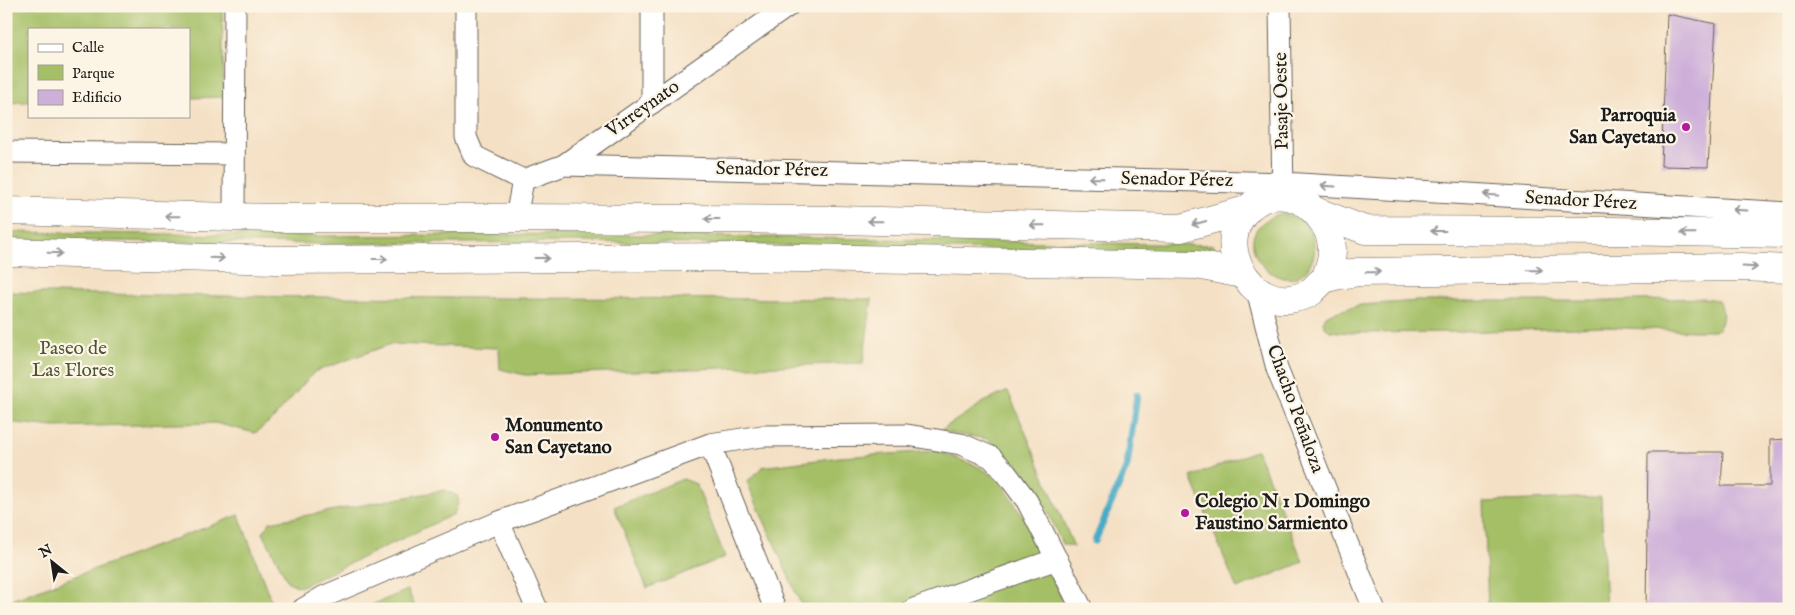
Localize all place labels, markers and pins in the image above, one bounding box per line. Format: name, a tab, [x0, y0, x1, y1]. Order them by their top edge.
place label: Parroquia San Cayetano	[1569, 104, 1677, 150]
marker: Parroquia San Cayetano	[1680, 121, 1692, 133]
place label: Monumento San Cayetano	[505, 414, 612, 460]
marker: Monumento San Cayetano	[489, 431, 501, 443]
place label: Colegio N 1 Domingo Faustino Sarmiento	[1195, 490, 1370, 536]
marker: Colegio N 1 Domingo Faustino Sarmiento	[1179, 507, 1191, 519]

